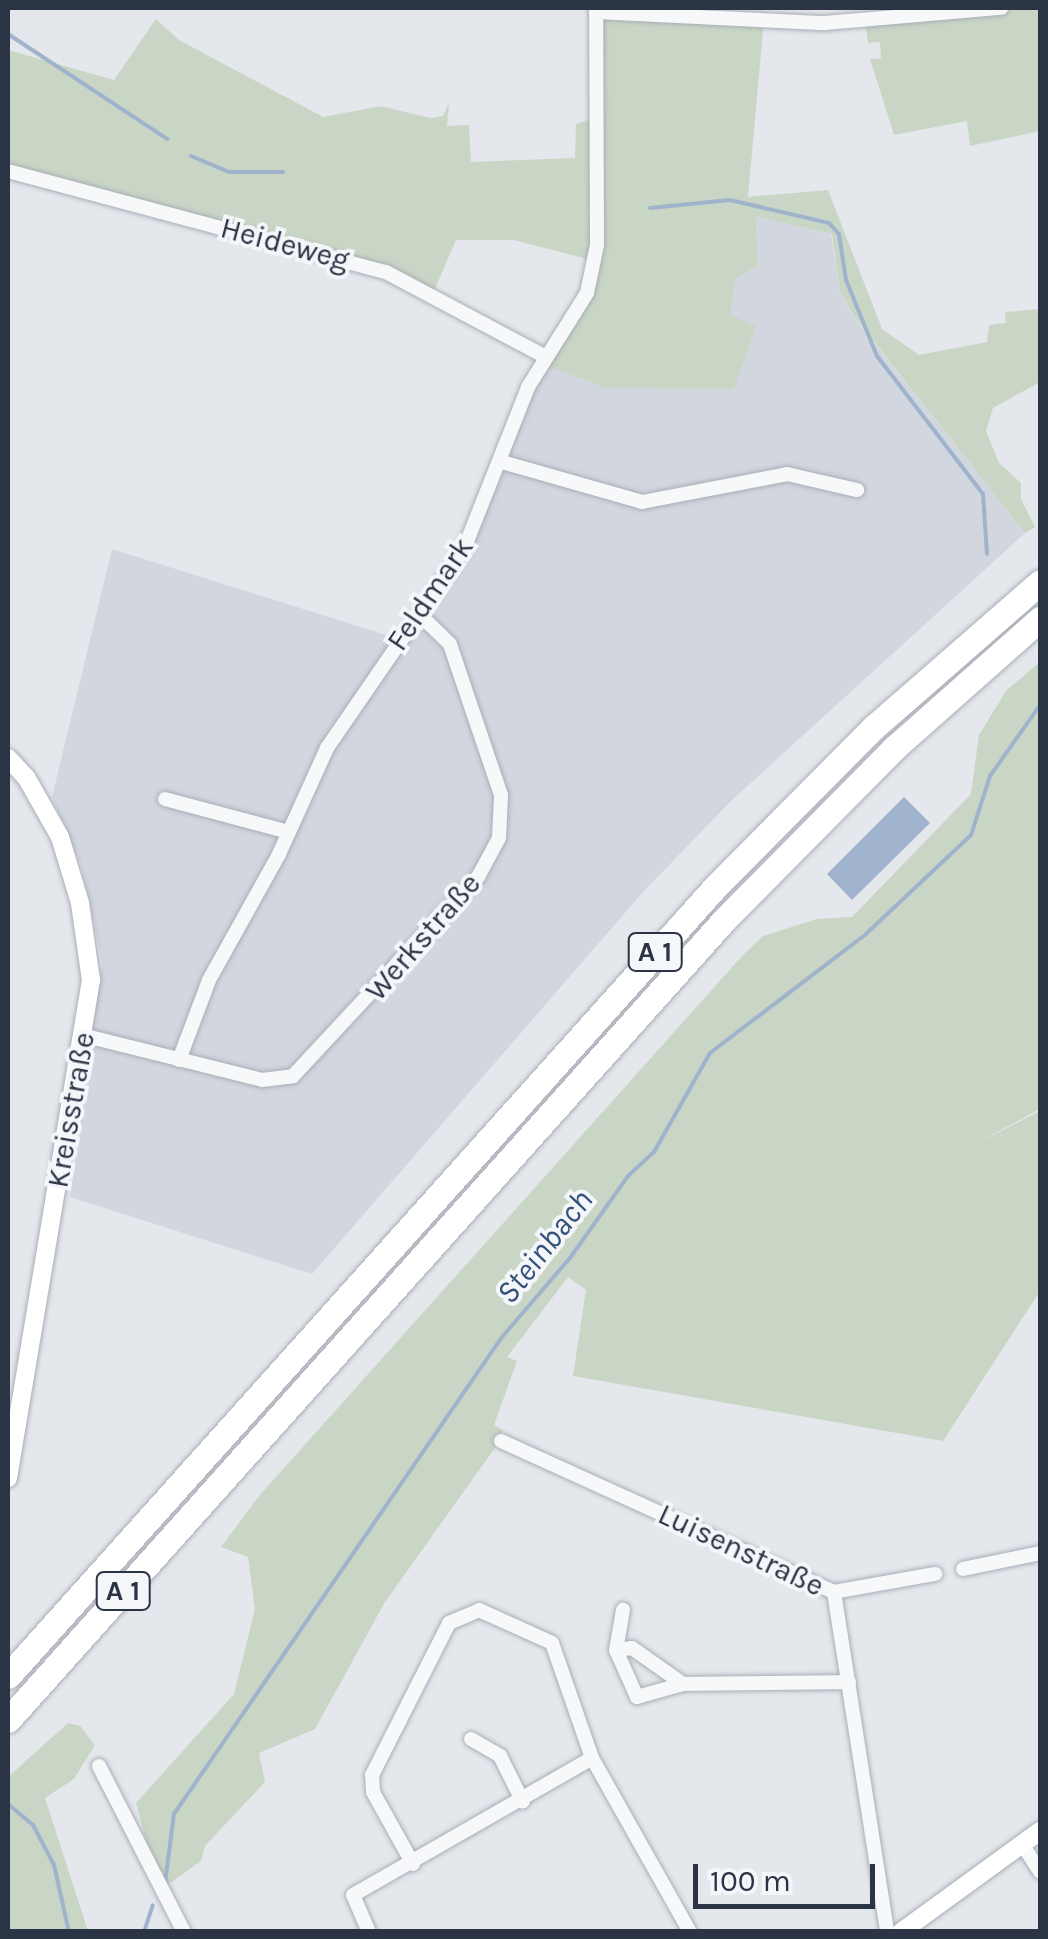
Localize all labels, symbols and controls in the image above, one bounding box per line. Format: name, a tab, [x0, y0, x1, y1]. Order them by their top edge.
street label: Heideweg	[217, 210, 353, 278]
street label: Feldmark	[379, 531, 481, 657]
street label: Werkstraße	[358, 866, 488, 1008]
road number: A 1	[628, 929, 682, 975]
street label: Kreisstraße	[40, 1029, 102, 1191]
water label: Steinbach	[489, 1182, 601, 1312]
street label: Luisenstraße	[652, 1496, 830, 1604]
road number: A 1	[96, 1568, 150, 1614]
scale bar	[698, 1844, 880, 1906]
text: 100 m	[710, 1863, 791, 1899]

